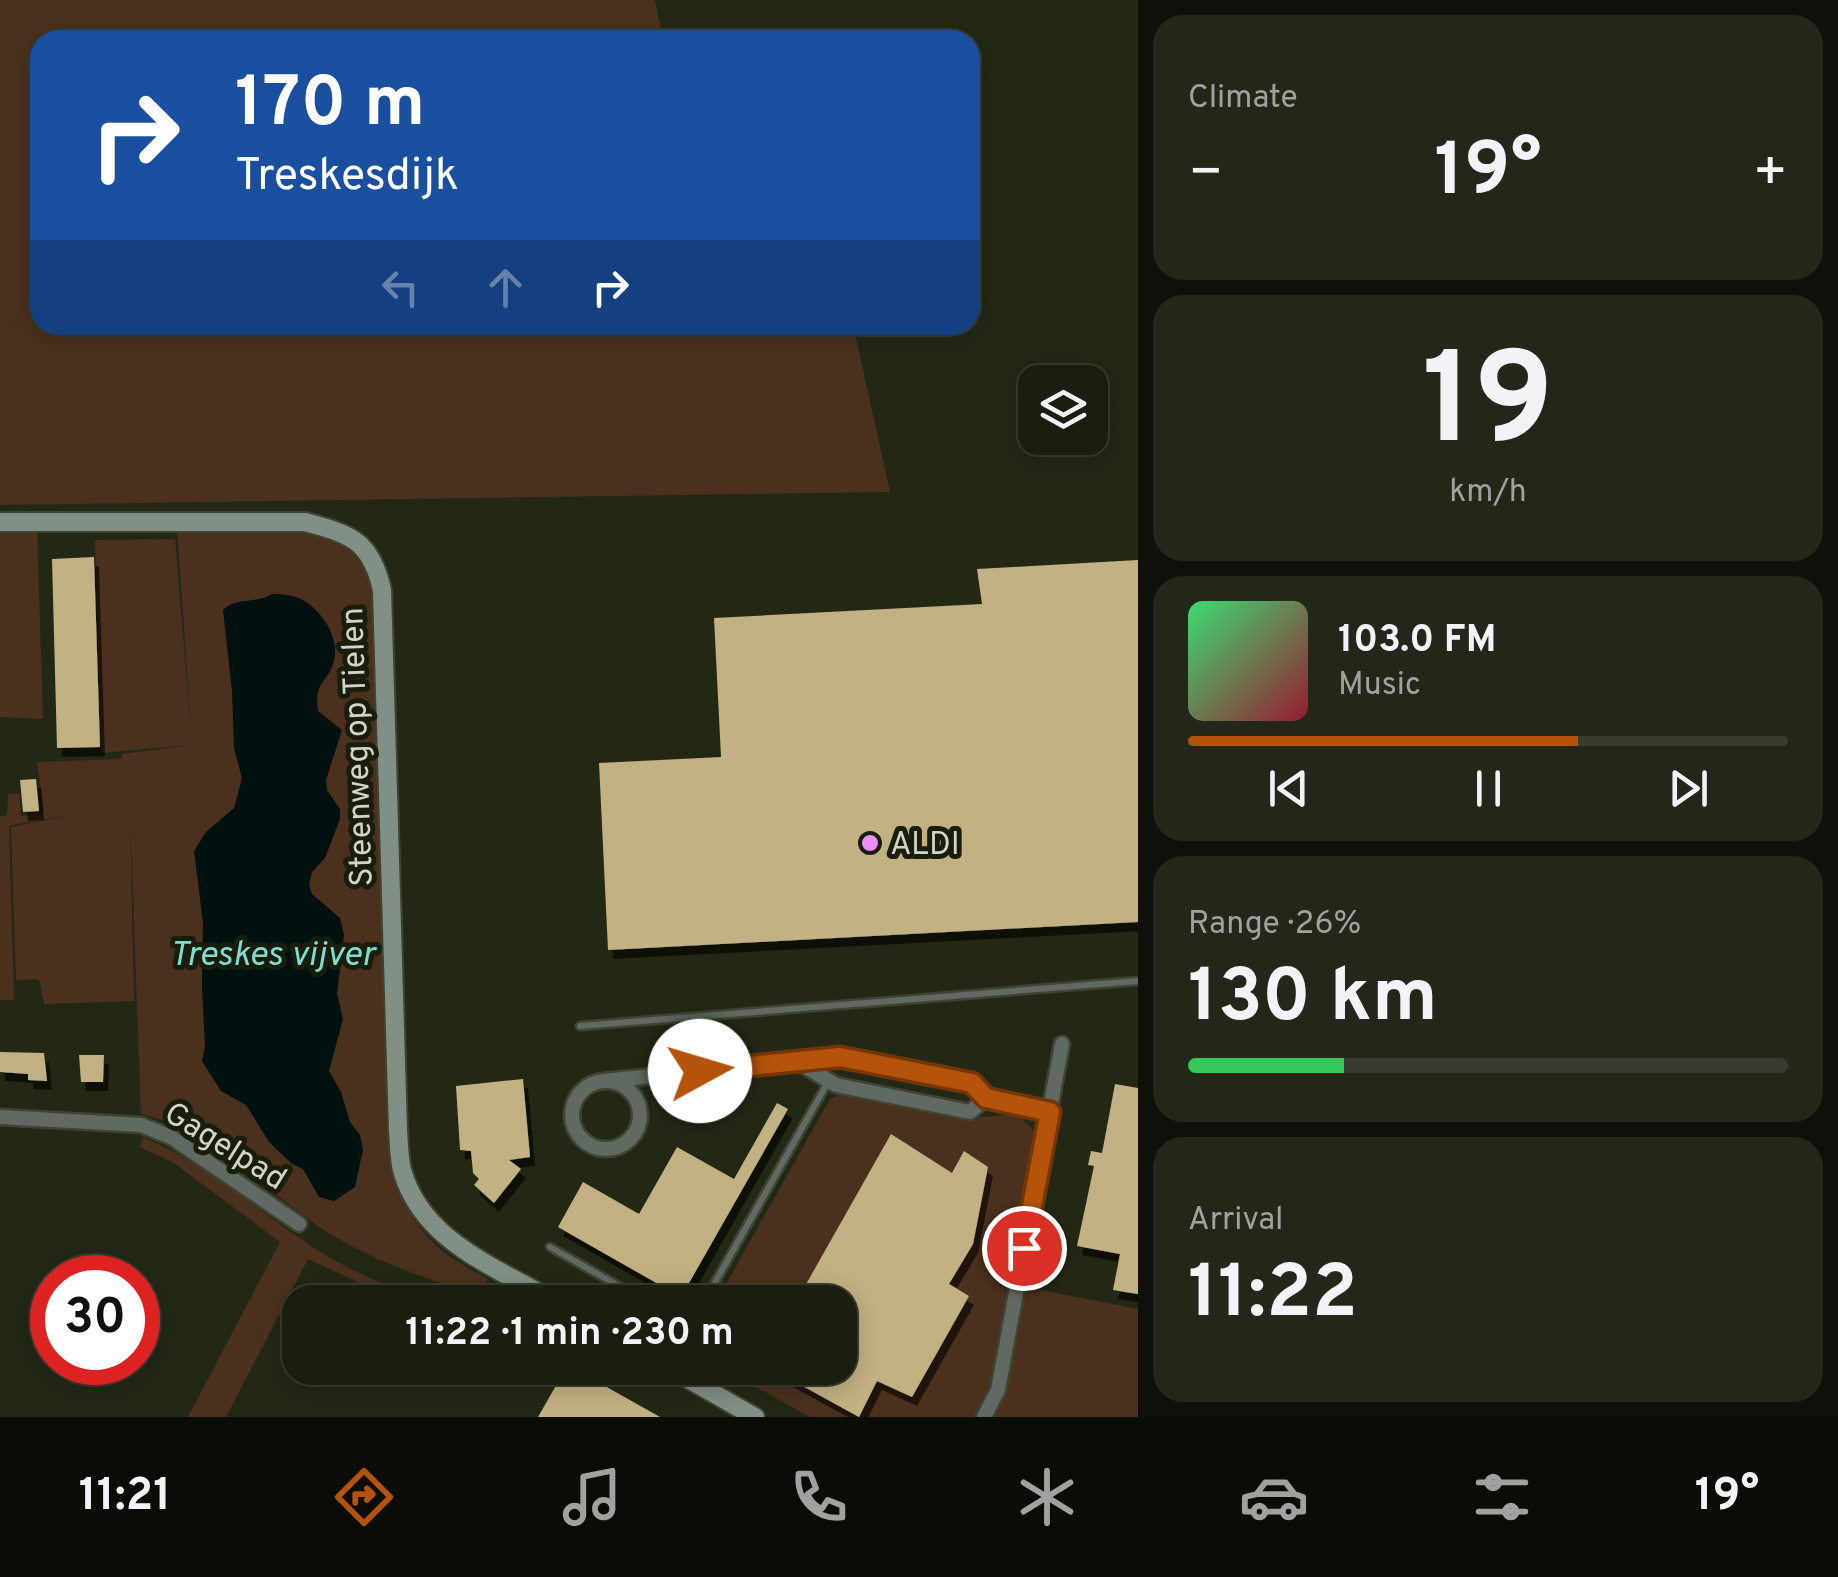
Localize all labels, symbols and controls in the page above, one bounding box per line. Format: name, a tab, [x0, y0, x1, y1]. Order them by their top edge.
text: 170 m	[235, 62, 425, 151]
icon: right	[70, 70, 200, 200]
text: Climate	[1188, 79, 1298, 119]
text: 19°	[1434, 127, 1542, 222]
text: −	[1188, 140, 1223, 210]
text: +	[1753, 140, 1788, 210]
text: Treskesdijk	[235, 149, 459, 206]
icon: left	[373, 260, 428, 315]
icon: ahead	[478, 260, 533, 315]
icon: right	[583, 260, 638, 315]
text: 19	[1422, 325, 1554, 490]
map controls	[1018, 365, 1108, 455]
button: layers	[1018, 365, 1108, 455]
text: km/h	[1449, 473, 1527, 513]
street label: Steenweg op Tielen	[334, 607, 384, 887]
text: 103.0 FM	[1338, 617, 1496, 666]
text: Music	[1338, 666, 1421, 706]
icon: previous	[1261, 761, 1316, 816]
icon: pause	[1461, 761, 1516, 816]
icon: next	[1661, 761, 1716, 816]
place label: ALDI	[890, 826, 960, 866]
marker: ALDI	[859, 832, 881, 854]
text: Range · 26%	[1188, 905, 1361, 945]
water label: Treskes vijver	[169, 934, 377, 978]
text: 130 km	[1188, 953, 1438, 1048]
position arrow	[648, 1019, 752, 1123]
street label: Gagelpad	[156, 1094, 293, 1201]
text: Arrival	[1188, 1201, 1283, 1241]
pin	[982, 1206, 1067, 1291]
icon: arrive	[997, 1221, 1052, 1276]
text: 11:22	[1188, 1249, 1358, 1344]
speed limit sign: 30	[30, 1255, 160, 1385]
text: 11:22 · 1 min · 230 m	[405, 1310, 734, 1359]
icon: directions	[329, 1462, 399, 1532]
icon: music	[557, 1462, 627, 1532]
icon: phone	[784, 1462, 854, 1532]
icon: climate	[1012, 1462, 1082, 1532]
icon: car	[1239, 1462, 1309, 1532]
icon: filters	[1467, 1462, 1537, 1532]
text: 11:21	[79, 1469, 171, 1526]
text: 19°	[1695, 1469, 1759, 1526]

